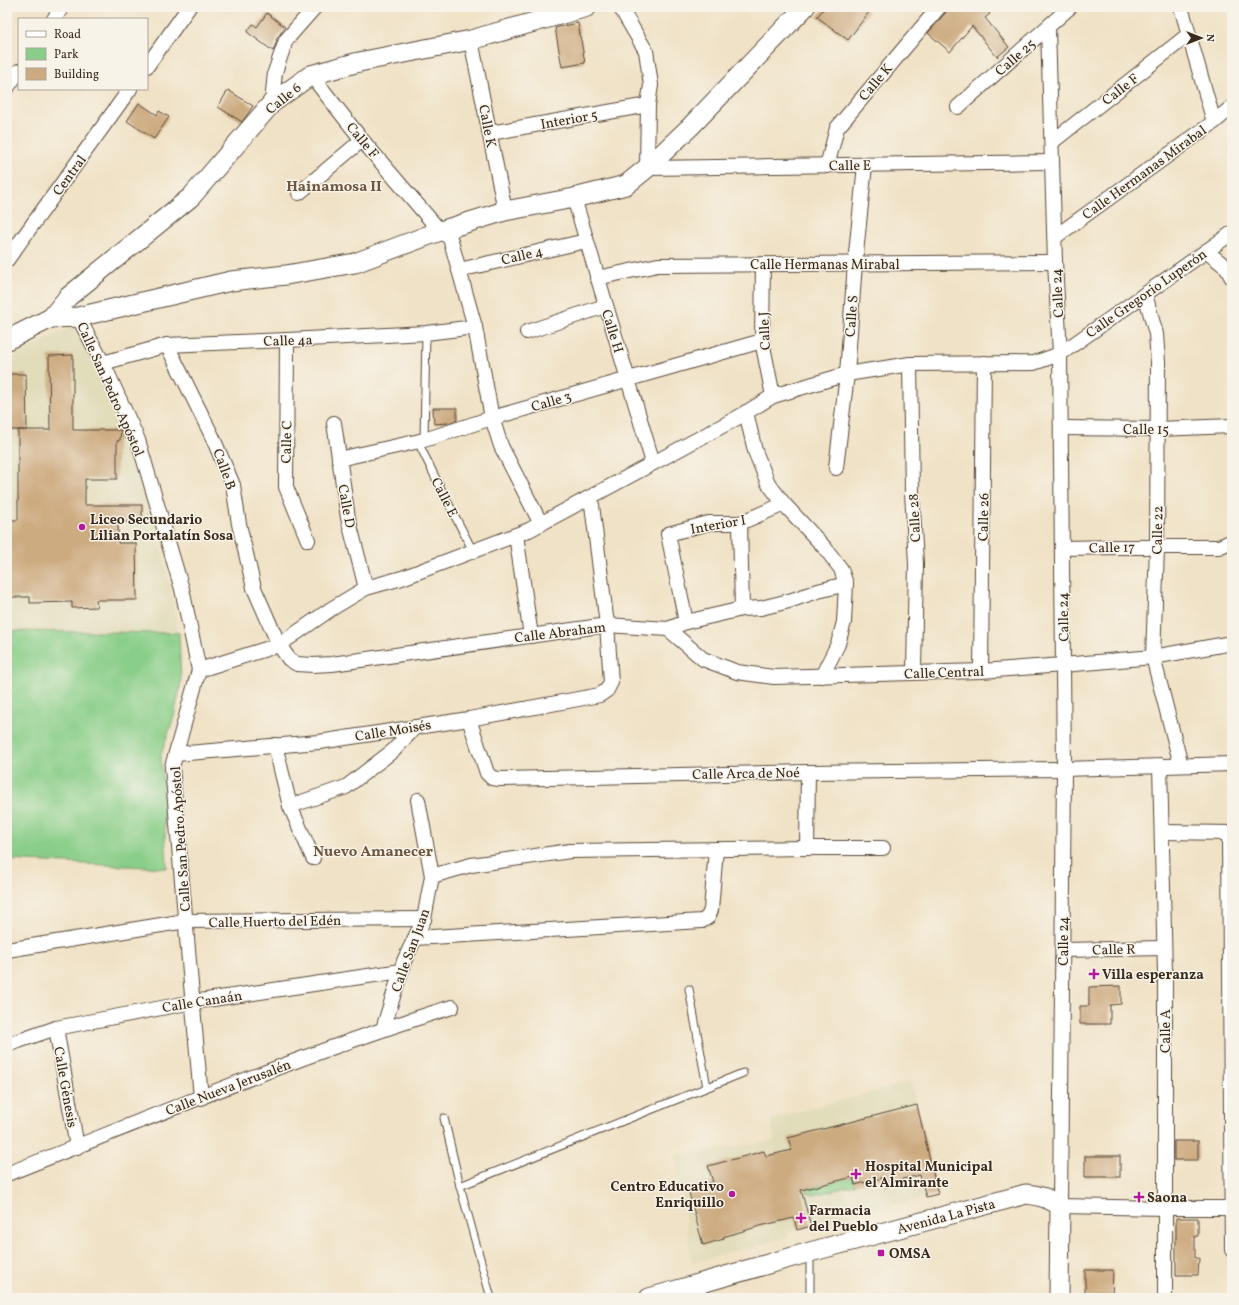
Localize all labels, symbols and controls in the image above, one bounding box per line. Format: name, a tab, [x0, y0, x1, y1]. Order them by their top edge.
legend	[18, 18, 148, 90]
north arrow	[1181, 18, 1221, 58]
text: Road	[54, 27, 81, 43]
text: N	[1202, 34, 1217, 42]
street label: Calle 25	[992, 35, 1040, 81]
text: Park	[54, 47, 79, 63]
street label: Calle K	[855, 60, 898, 106]
text: Building	[54, 67, 99, 83]
street label: Calle F	[1099, 70, 1143, 111]
street label: Calle 6	[262, 79, 306, 119]
street label: Calle K	[473, 103, 500, 150]
street label: Interior 5	[539, 106, 599, 135]
street label: Calle F	[341, 119, 383, 163]
street label: Calle Hermanas Mirabal	[1079, 122, 1211, 225]
street label: Central	[49, 152, 91, 200]
street label: Calle E	[829, 157, 871, 176]
district label: Hainamosa II	[286, 177, 382, 198]
street label: Calle 4	[500, 242, 545, 270]
street label: Calle Gregorio Luperón	[1083, 245, 1211, 343]
street label: Calle Hermanas Mirabal	[750, 256, 900, 275]
street label: Calle 24	[1048, 268, 1069, 318]
street label: Calle S	[842, 295, 863, 338]
street label: Calle H	[596, 307, 627, 355]
street label: Calle J	[755, 311, 776, 351]
street label: Calle San Pedro Apóstol	[71, 319, 148, 460]
street label: Calle 4a	[263, 331, 313, 352]
street label: Calle 3	[529, 388, 574, 417]
street label: Calle C	[278, 420, 297, 464]
street label: Calle 15	[1123, 421, 1169, 440]
street label: Calle B	[207, 446, 240, 493]
street label: Calle E	[426, 475, 462, 521]
street label: Calle D	[332, 483, 359, 530]
street label: Calle 28	[905, 493, 926, 543]
street label: Calle 26	[975, 493, 994, 541]
street label: Calle 22	[1149, 505, 1168, 555]
place label: Liceo Secundario Lilian Portalatín Sosa	[90, 511, 234, 546]
street label: Interior I	[689, 511, 747, 540]
marker: Liceo Secundario Lilian Portalatín Sosa	[77, 522, 87, 532]
street label: Calle 17	[1089, 539, 1135, 558]
street label: Calle 24	[1055, 592, 1074, 642]
street label: Calle Abraham	[513, 618, 607, 649]
street label: Calle Central	[904, 663, 984, 684]
street label: Calle Moisés	[354, 716, 433, 747]
street label: Calle Arca de Noé	[692, 764, 800, 785]
street label: Calle San Pedro Apóstol	[167, 766, 196, 912]
district label: Nuevo Amanecer	[313, 842, 433, 863]
street label: Calle San Juan	[387, 906, 435, 995]
street label: Calle Huerto del Edén	[209, 912, 342, 933]
street label: Calle 24	[1055, 916, 1074, 966]
street label: Calle R	[1092, 941, 1136, 960]
place label: Villa esperanza	[1102, 966, 1204, 985]
marker: Villa esperanza	[1089, 969, 1099, 979]
street label: Calle Canaán	[161, 987, 244, 1018]
street label: Calle A	[1157, 1009, 1176, 1053]
street label: Calle Génesis	[48, 1045, 81, 1129]
street label: Calle Nueva Jerusalén	[163, 1056, 294, 1121]
place label: Hospital Municipal el Almirante	[865, 1158, 993, 1193]
marker: Hospital Municipal el Almirante	[850, 1168, 862, 1180]
place label: Centro Educativo Enriquillo	[610, 1178, 724, 1213]
marker: Centro Educativo Enriquillo	[727, 1189, 737, 1199]
place label: Saona	[1147, 1189, 1188, 1208]
marker: Saona	[1134, 1192, 1144, 1202]
street label: Avenida La Pista	[895, 1195, 998, 1240]
place label: Farmacia del Pueblo	[809, 1202, 878, 1237]
marker: Farmacia del Pueblo	[796, 1213, 806, 1223]
place label: OMSA	[889, 1245, 931, 1264]
marker: OMSA	[876, 1248, 886, 1258]

